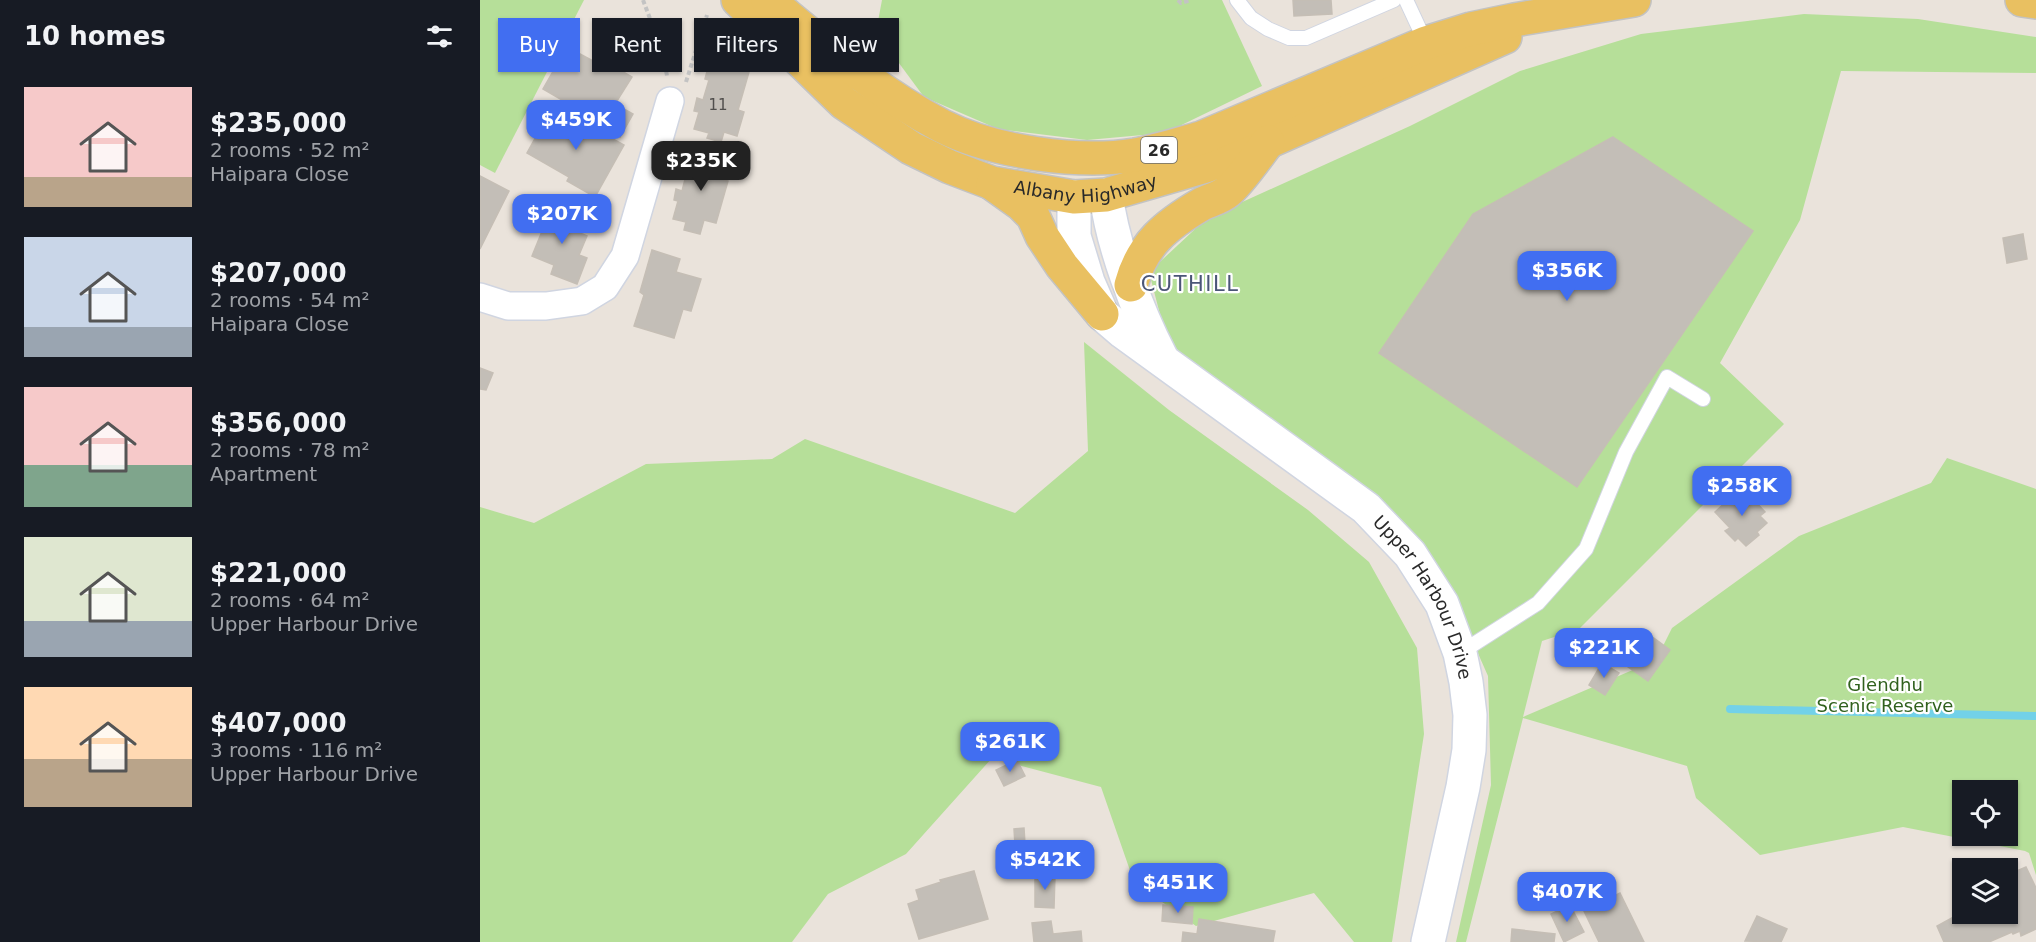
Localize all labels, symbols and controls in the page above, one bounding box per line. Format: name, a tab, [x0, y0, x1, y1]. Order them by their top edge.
chip: Buy	[498, 18, 580, 72]
chip: Rent	[592, 18, 682, 72]
chip: Filters	[694, 18, 799, 72]
chip: New	[811, 18, 899, 72]
icon: filters	[423, 20, 456, 53]
text: 10 homes	[24, 21, 166, 51]
house number: 11	[708, 96, 728, 114]
pin: $459K	[534, 100, 618, 151]
text: $459K	[540, 107, 612, 131]
text: $235,000	[210, 108, 347, 138]
icon: home	[72, 111, 144, 183]
road number: 26	[1141, 137, 1177, 163]
text: 2 rooms · 52 m²	[210, 138, 370, 162]
pin: $235K	[659, 141, 743, 192]
text: $235K	[665, 148, 737, 172]
text: Haipara Close	[210, 162, 349, 186]
street label: Albany Highway	[1012, 170, 1160, 207]
pin: $207K	[520, 194, 604, 245]
text: $207K	[526, 201, 598, 225]
pin: $356K	[1525, 251, 1609, 302]
text: $207,000	[210, 258, 347, 288]
text: $356K	[1531, 258, 1603, 282]
icon: home	[72, 261, 144, 333]
district label: CUTHILL	[1141, 272, 1239, 296]
text: 2 rooms · 54 m²	[210, 288, 370, 312]
text: Haipara Close	[210, 312, 349, 336]
text: $356,000	[210, 408, 347, 438]
icon: home	[72, 411, 144, 483]
text: 2 rooms · 78 m²	[210, 438, 370, 462]
text: Apartment	[210, 462, 317, 486]
pin: $258K	[1700, 466, 1784, 517]
text: $258K	[1706, 473, 1778, 497]
street label: Upper Harbour Drive	[1369, 511, 1476, 681]
text: $221,000	[210, 558, 347, 588]
icon: home	[72, 561, 144, 633]
text: 2 rooms · 64 m²	[210, 588, 370, 612]
text: Upper Harbour Drive	[210, 612, 418, 636]
pin: $221K	[1562, 628, 1646, 679]
text: $221K	[1568, 635, 1640, 659]
park label: Glendhu Scenic Reserve	[1817, 674, 1953, 716]
text: $407,000	[210, 708, 347, 738]
icon: home	[72, 711, 144, 783]
pin: $261K	[968, 722, 1052, 773]
text: $261K	[974, 729, 1046, 753]
text: 3 rooms · 116 m²	[210, 738, 382, 762]
text: Upper Harbour Drive	[210, 762, 418, 786]
map controls	[1952, 780, 2018, 924]
button: locate	[1952, 780, 2018, 846]
pin: $542K	[1003, 840, 1087, 891]
text: $542K	[1009, 847, 1081, 871]
button: layers	[1952, 858, 2018, 924]
pin: $451K	[1136, 863, 1220, 914]
text: $451K	[1142, 870, 1214, 894]
pin: $407K	[1525, 872, 1609, 923]
text: $407K	[1531, 879, 1603, 903]

